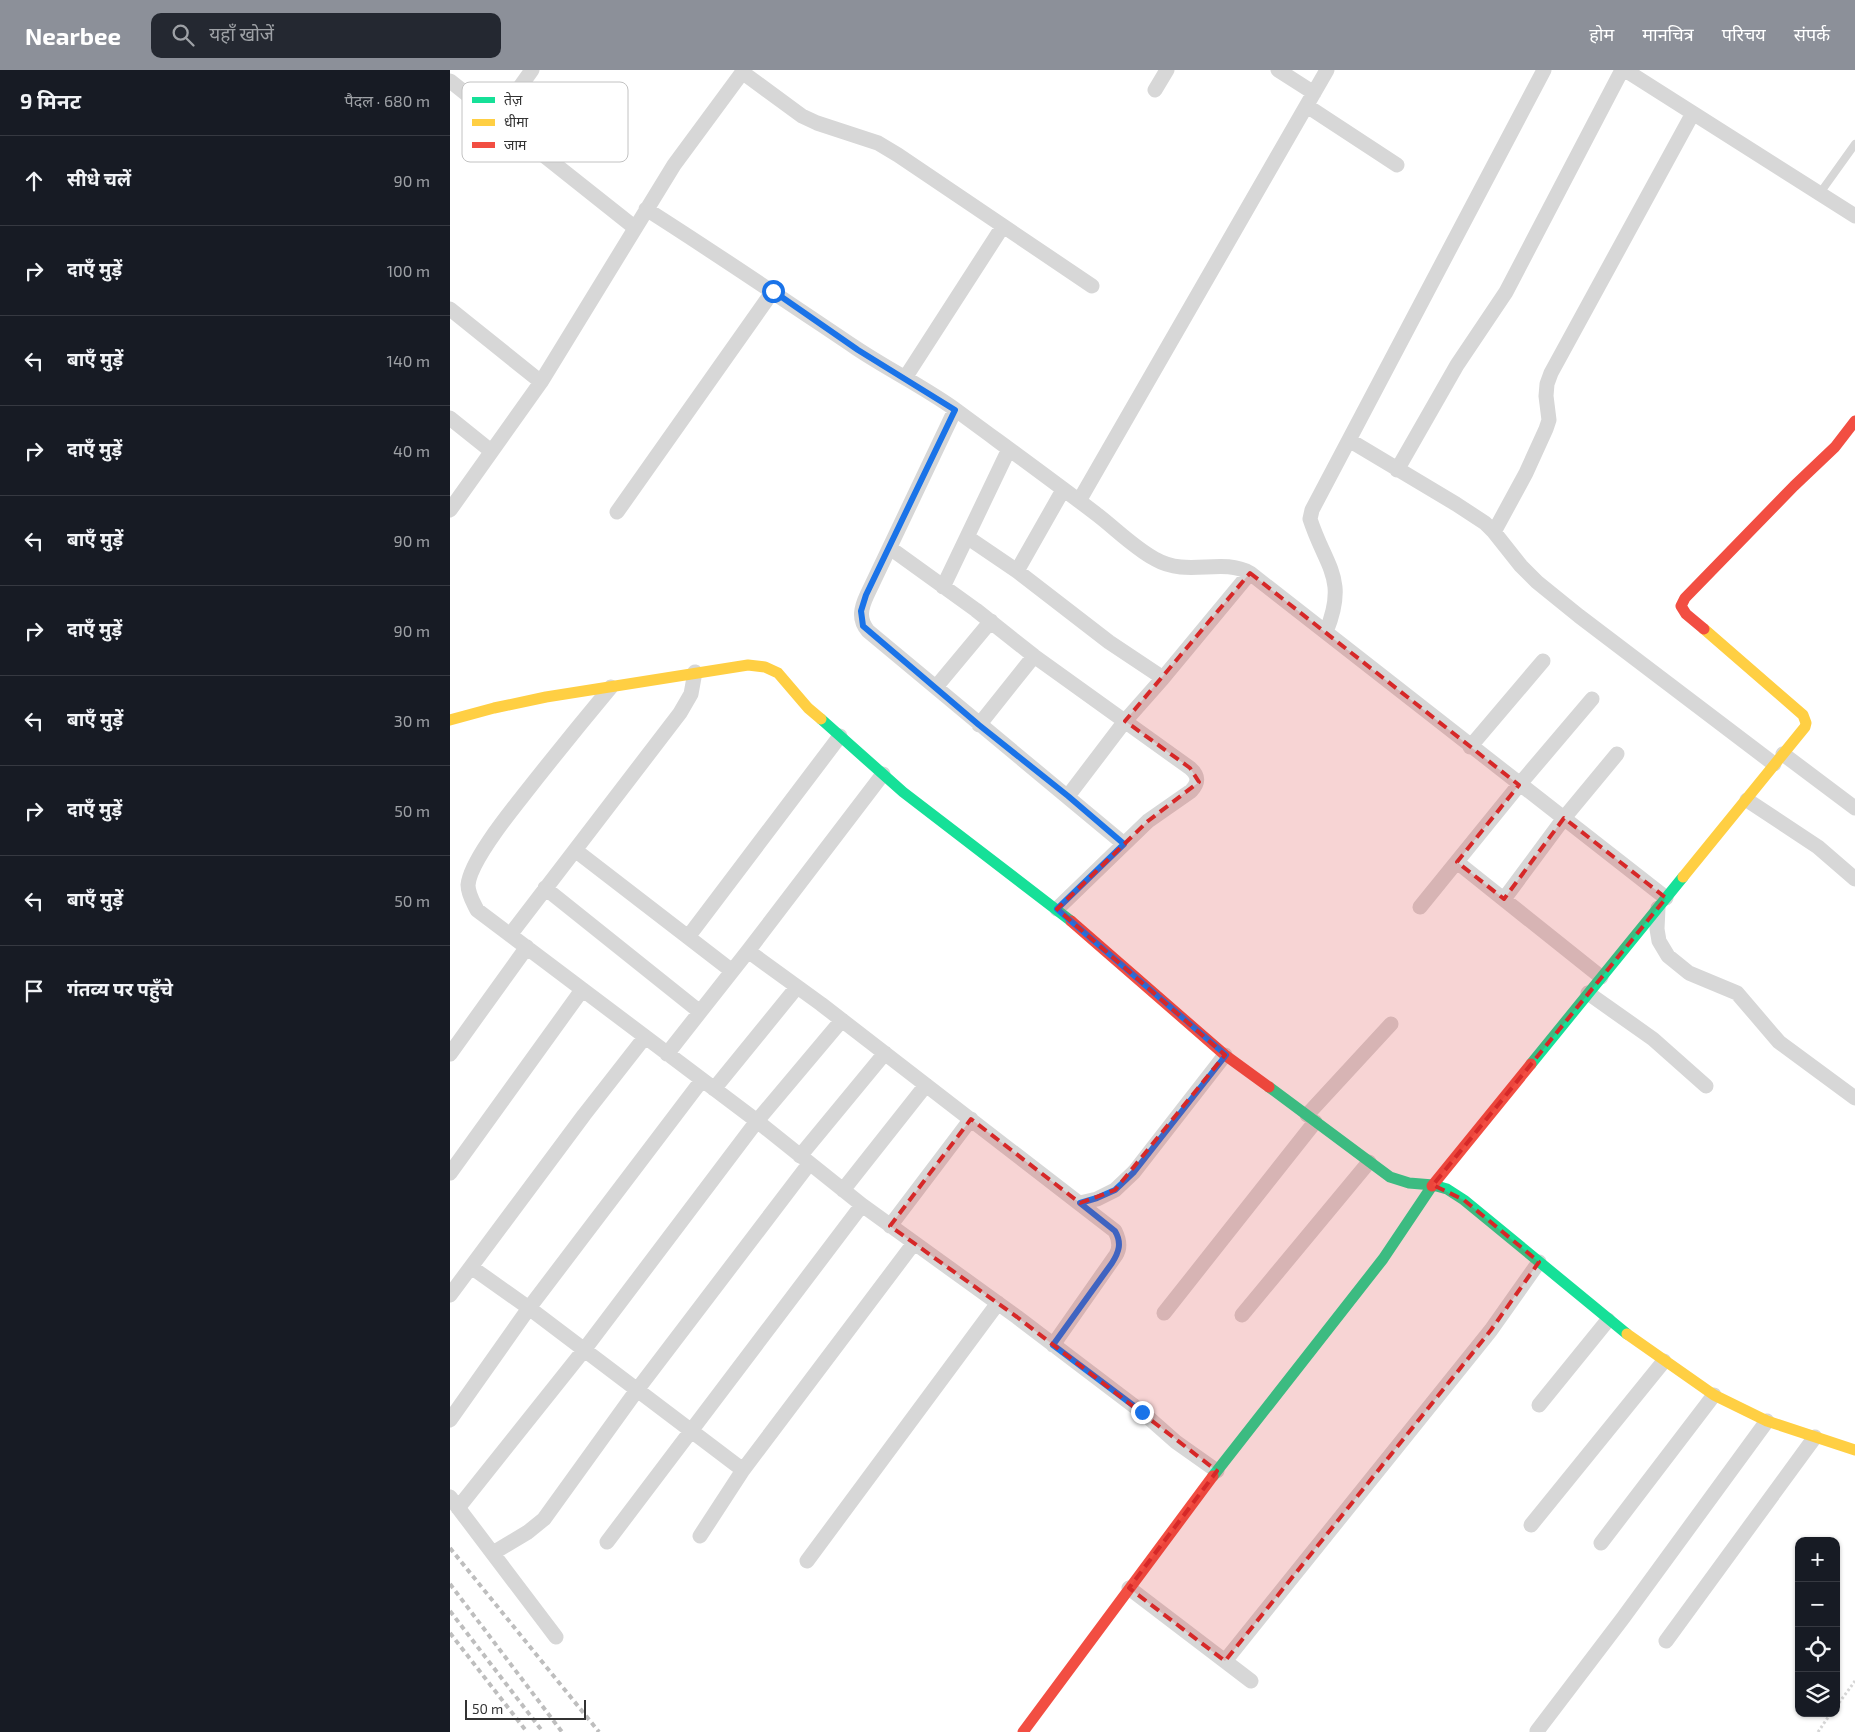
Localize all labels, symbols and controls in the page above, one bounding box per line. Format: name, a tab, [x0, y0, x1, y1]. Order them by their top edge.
search box	[151, 13, 501, 58]
text: Nearbee	[25, 21, 121, 50]
icon: search	[169, 21, 197, 49]
text: यहाँ खोजें	[209, 22, 274, 45]
text: होम	[1589, 23, 1614, 45]
text: मानचित्र	[1642, 23, 1694, 45]
text: परिचय	[1722, 23, 1766, 45]
text: संपर्क	[1794, 23, 1830, 45]
legend	[462, 82, 628, 162]
text: 9 मिनट	[20, 88, 81, 113]
text: पैदल · 680 m	[345, 91, 430, 110]
text: तेज़	[504, 91, 523, 108]
text: धीमा	[504, 113, 529, 130]
text: जाम	[504, 136, 527, 153]
icon: ahead	[20, 167, 48, 195]
text: सीधे चलें	[67, 167, 131, 190]
text: 90 m	[394, 171, 430, 190]
icon: right	[20, 257, 48, 285]
text: दाएँ मुड़ें	[67, 257, 122, 280]
text: 100 m	[387, 261, 430, 280]
route start	[762, 280, 785, 303]
icon: left	[20, 347, 48, 375]
text: बाएँ मुड़ें	[67, 347, 123, 370]
text: 140 m	[387, 351, 430, 370]
icon: right	[20, 437, 48, 465]
text: दाएँ मुड़ें	[67, 437, 122, 460]
text: 40 m	[393, 441, 430, 460]
icon: left	[20, 527, 48, 555]
text: बाएँ मुड़ें	[67, 527, 123, 550]
text: 90 m	[394, 531, 430, 550]
icon: right	[20, 617, 48, 645]
text: दाएँ मुड़ें	[67, 617, 122, 640]
text: 90 m	[394, 621, 430, 640]
icon: left	[20, 707, 48, 735]
text: बाएँ मुड़ें	[67, 707, 123, 730]
text: 30 m	[394, 711, 430, 730]
icon: right	[20, 797, 48, 825]
text: दाएँ मुड़ें	[67, 797, 122, 820]
text: 50 m	[394, 801, 430, 820]
icon: left	[20, 887, 48, 915]
text: बाएँ मुड़ें	[67, 887, 123, 910]
text: 50 m	[394, 891, 430, 910]
icon: arrive	[20, 977, 48, 1005]
text: गंतव्य पर पहुँचे	[67, 977, 173, 1000]
route end	[1131, 1401, 1154, 1424]
map controls	[1795, 1537, 1840, 1717]
button: +	[1795, 1537, 1840, 1582]
button: −	[1795, 1582, 1840, 1627]
button: locate	[1795, 1627, 1840, 1672]
button: layers	[1795, 1672, 1840, 1717]
scale bar	[465, 1697, 586, 1720]
text: 50 m	[472, 1700, 503, 1717]

